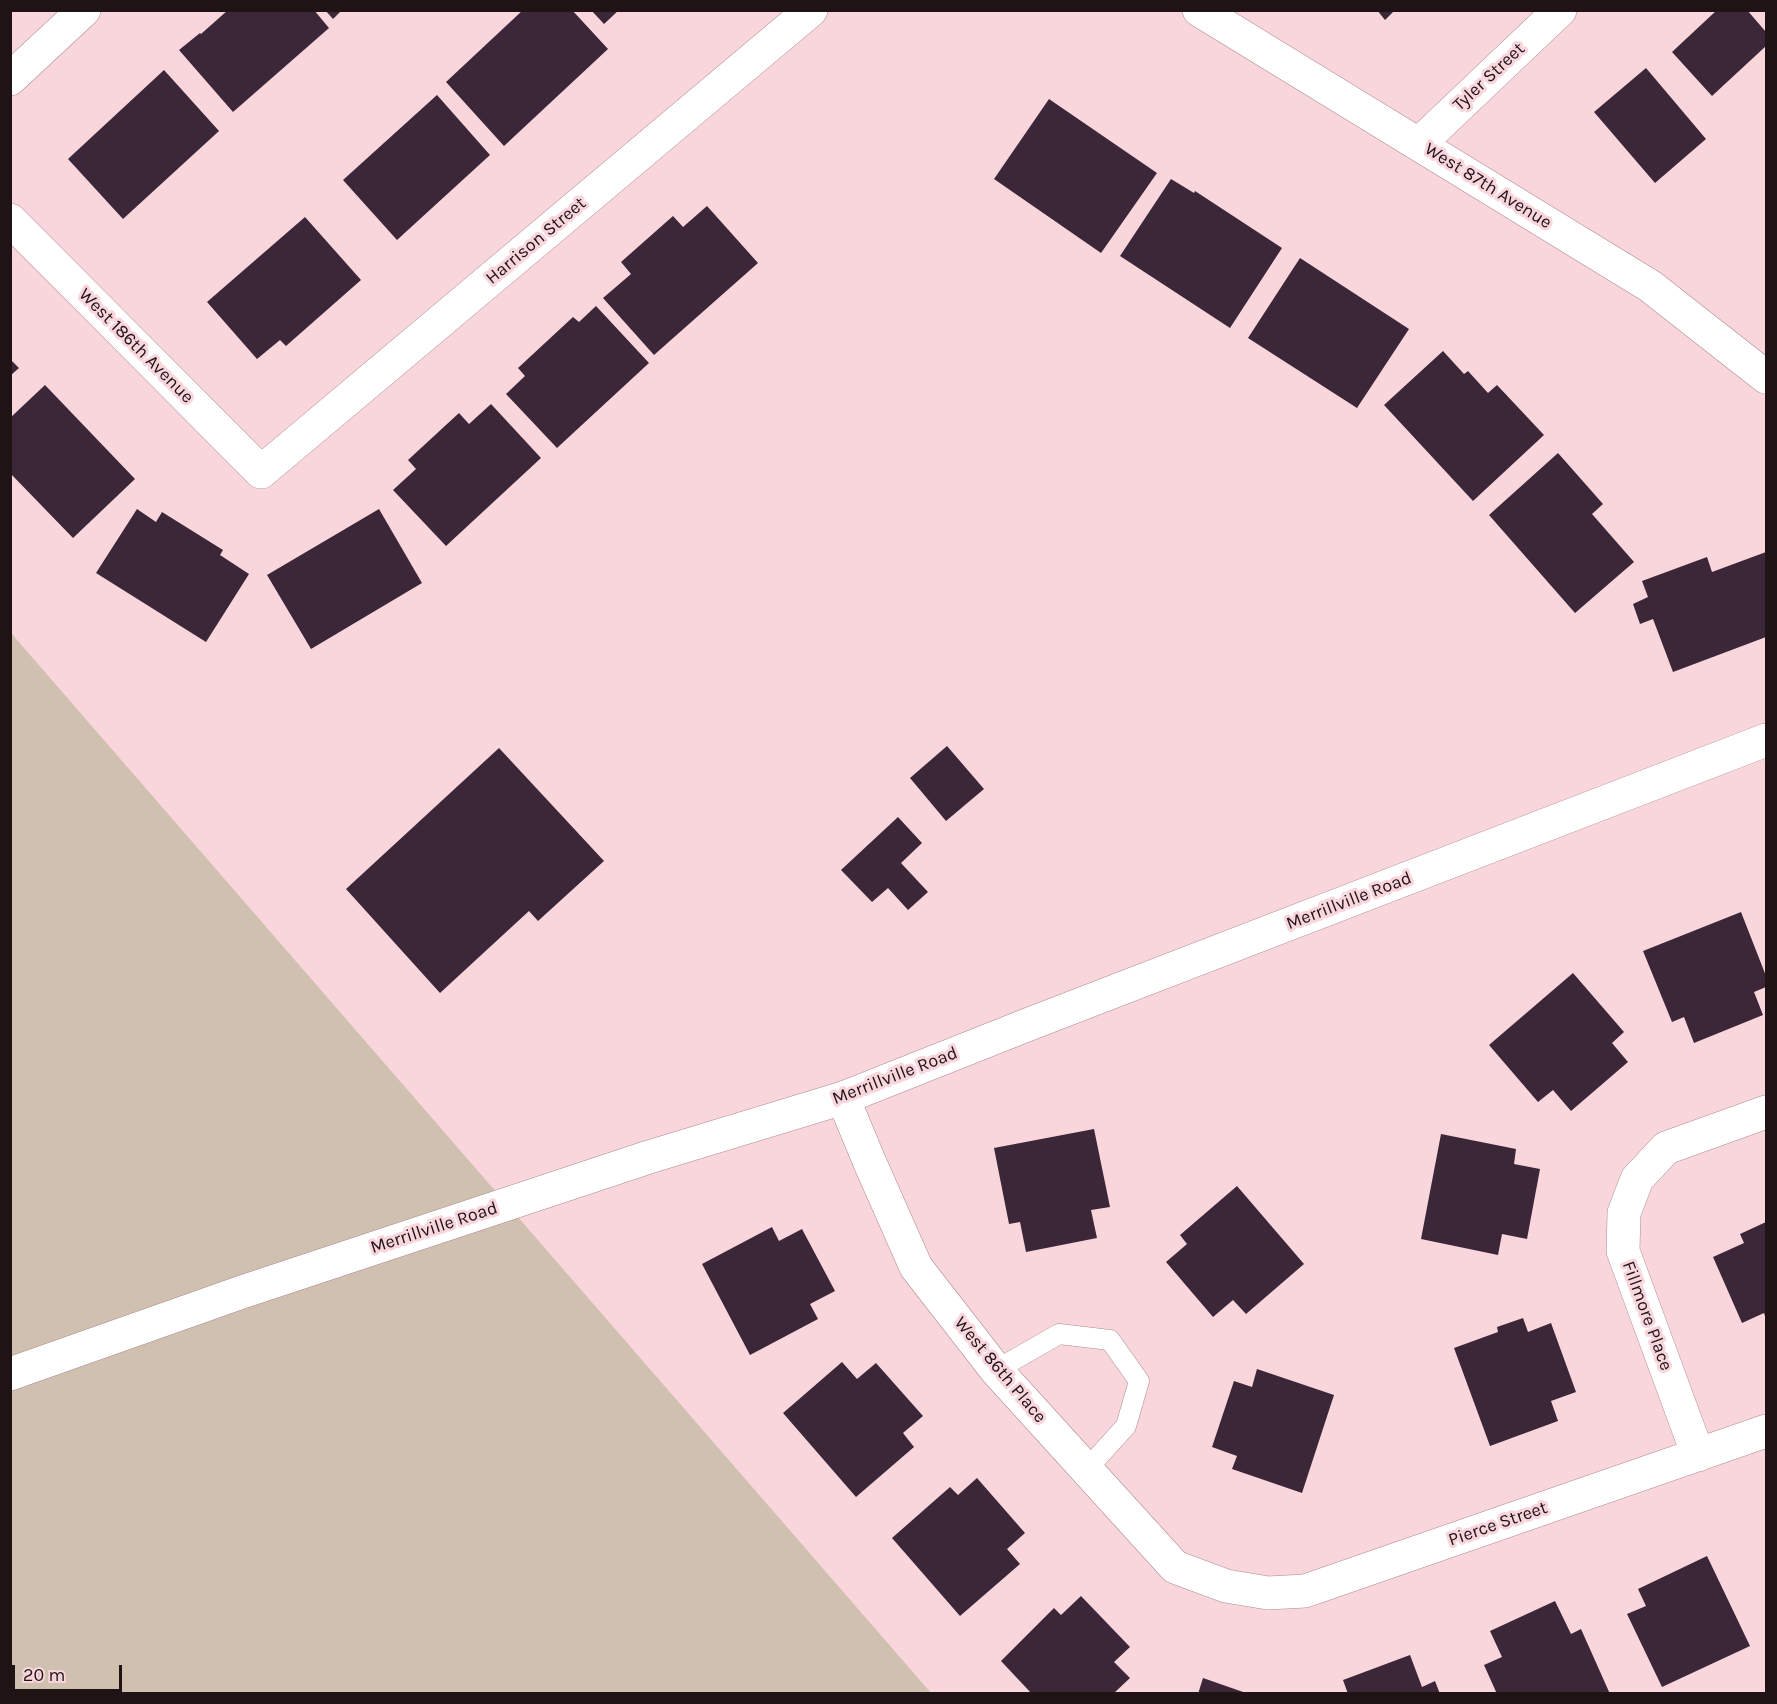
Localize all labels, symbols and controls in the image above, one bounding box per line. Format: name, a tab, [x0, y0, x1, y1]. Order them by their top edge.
street label: Tyler Street	[1449, 38, 1529, 116]
street label: West 87th Avenue	[1420, 138, 1556, 234]
street label: Harrison Street	[482, 193, 590, 289]
street label: West 186th Avenue	[74, 284, 198, 408]
street label: Merrillville Road	[1283, 867, 1415, 935]
street label: Merrillville Road	[829, 1042, 961, 1110]
street label: Merrillville Road	[368, 1197, 500, 1259]
street label: Fillmore Place	[1617, 1258, 1677, 1374]
street label: West 86th Place	[949, 1313, 1051, 1427]
street label: Pierce Street	[1446, 1497, 1550, 1551]
scale bar	[15, 1653, 124, 1691]
text: 20 m	[23, 1664, 65, 1686]

